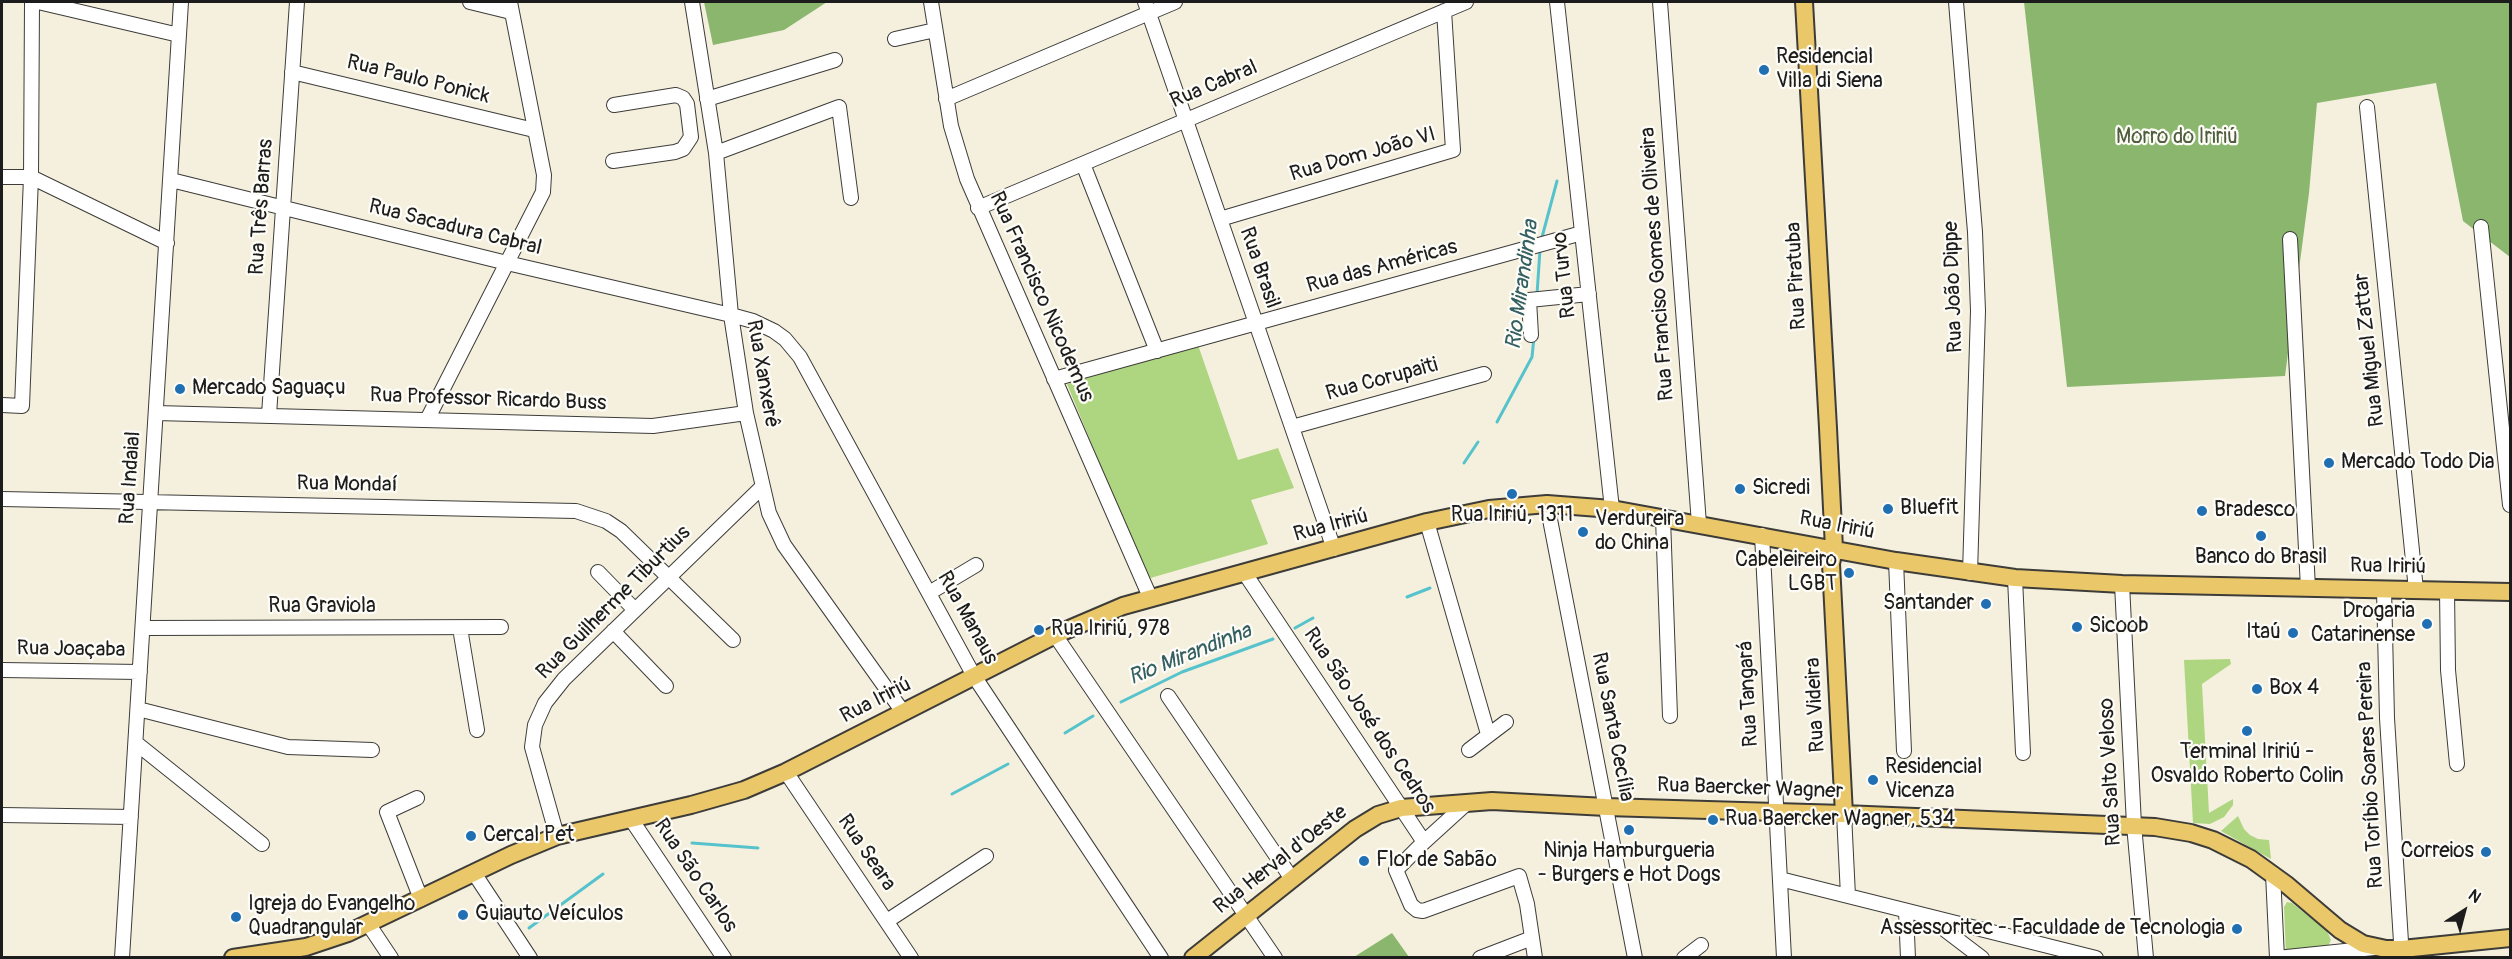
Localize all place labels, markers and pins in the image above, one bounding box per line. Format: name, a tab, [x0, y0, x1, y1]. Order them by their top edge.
place label: Residencial Villa di Siena	[1776, 45, 1883, 95]
marker: Residencial Villa di Siena	[1757, 63, 1771, 77]
place label: Mercado Saguaçu	[192, 376, 345, 402]
marker: Mercado Saguaçu	[173, 382, 187, 396]
place label: Mercado Todo Dia	[2341, 450, 2494, 476]
marker: Mercado Todo Dia	[2322, 456, 2336, 470]
place label: Sicredi	[1752, 476, 1810, 502]
marker: Sicredi	[1733, 482, 1747, 496]
marker: Rua Iririú, 1311	[1505, 487, 1519, 501]
place label: Bluefit	[1900, 496, 1959, 522]
place label: Bradesco	[2214, 498, 2295, 524]
marker: Bluefit	[1881, 502, 1895, 516]
place label: Rua Iririú, 1311	[1451, 503, 1573, 529]
marker: Bradesco	[2195, 504, 2209, 518]
place label: Verdureira do China	[1595, 507, 1684, 557]
marker: Verdureira do China	[1576, 525, 1590, 539]
marker: Banco do Brasil	[2254, 529, 2268, 543]
place label: Banco do Brasil	[2195, 545, 2327, 571]
place label: Cabeleireiro LGBT	[1735, 548, 1837, 598]
marker: Cabeleireiro LGBT	[1842, 566, 1856, 580]
place label: Santander	[1883, 591, 1974, 617]
marker: Santander	[1979, 597, 1993, 611]
place label: Drogaria Catarinense	[2311, 599, 2415, 649]
place label: Sicoob	[2089, 614, 2149, 640]
place label: Rua Iririú, 978	[1051, 617, 1170, 643]
marker: Drogaria Catarinense	[2420, 617, 2434, 631]
marker: Sicoob	[2070, 620, 2084, 634]
place label: Itaú	[2246, 620, 2281, 646]
marker: Rua Iririú, 978	[1032, 623, 1046, 637]
marker: Itaú	[2286, 626, 2300, 640]
place label: Box 4	[2269, 676, 2319, 702]
marker: Box 4	[2250, 682, 2264, 696]
marker: Terminal Iririú - Osvaldo Roberto Colin	[2240, 724, 2254, 738]
place label: Terminal Iririú - Osvaldo Roberto Colin	[2150, 740, 2344, 790]
place label: Residencial Vicenza	[1885, 755, 1982, 805]
marker: Residencial Vicenza	[1866, 773, 1880, 787]
place label: Rua Baercker Wagner, 534	[1725, 807, 1955, 833]
marker: Rua Baercker Wagner, 534	[1706, 813, 1720, 827]
place label: Cercal Pet	[483, 823, 574, 849]
marker: Ninja Hamburgueria - Burgers e Hot Dogs	[1622, 823, 1636, 837]
marker: Cercal Pet	[464, 829, 478, 843]
place label: Ninja Hamburgueria - Burgers e Hot Dogs	[1538, 839, 1720, 889]
place label: Correios	[2400, 839, 2474, 865]
marker: Correios	[2479, 845, 2493, 859]
place label: Flor de Sabão	[1376, 848, 1497, 874]
marker: Flor de Sabão	[1357, 854, 1371, 868]
place label: Igreja do Evangelho Quadrangular	[248, 892, 415, 942]
place label: Guiauto Veículos	[475, 902, 623, 928]
marker: Guiauto Veículos	[456, 908, 470, 922]
marker: Igreja do Evangelho Quadrangular	[229, 910, 243, 924]
place label: Assessoritec - Faculdade de Tecnologia	[1880, 916, 2225, 942]
marker: Assessoritec - Faculdade de Tecnologia	[2230, 922, 2244, 936]

